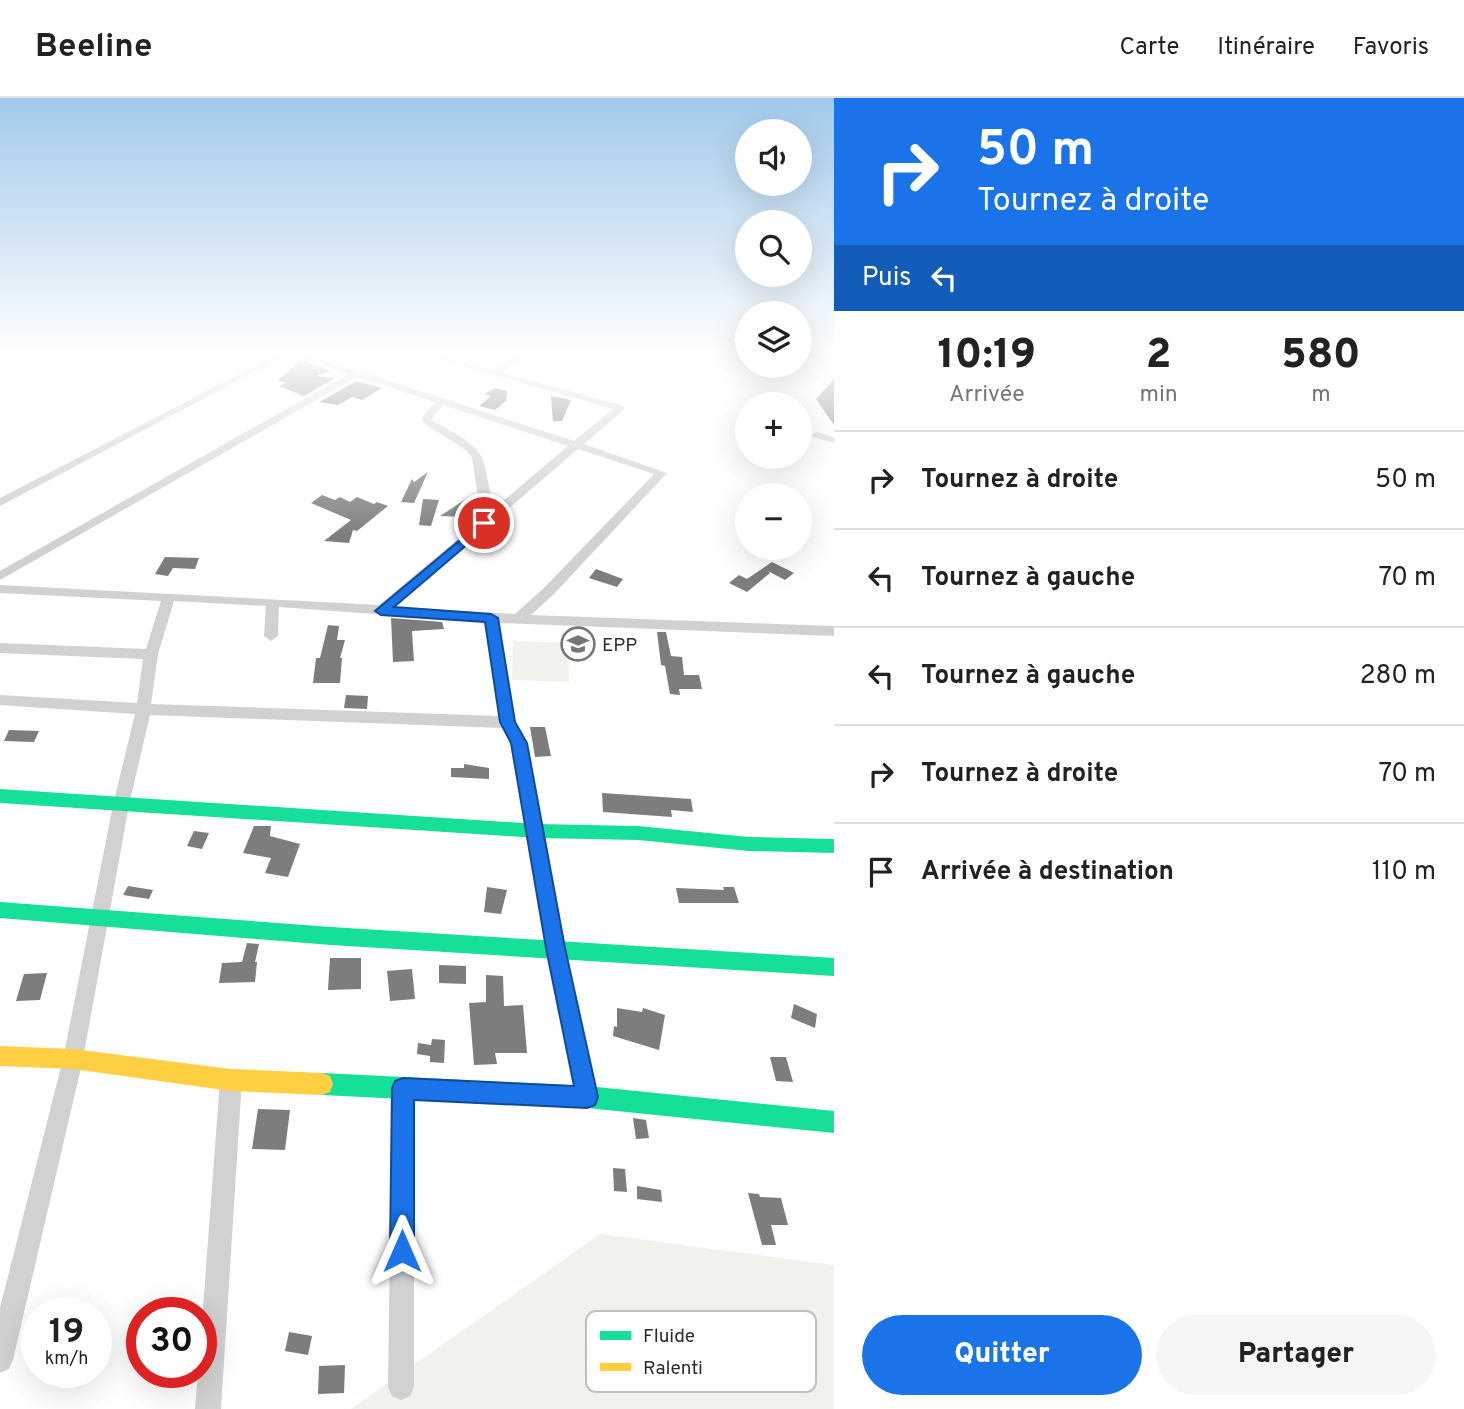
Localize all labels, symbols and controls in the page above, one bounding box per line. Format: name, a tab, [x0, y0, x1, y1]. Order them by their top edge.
text: Beeline	[35, 27, 152, 69]
text: Carte	[1119, 33, 1179, 63]
text: Itinéraire	[1217, 33, 1315, 63]
text: Favoris	[1353, 33, 1429, 63]
map controls	[735, 119, 812, 560]
button: sound	[735, 119, 812, 196]
text: 50 m	[977, 121, 1094, 183]
icon: right	[862, 126, 953, 217]
text: Tournez à droite	[977, 182, 1209, 222]
button: search	[735, 210, 812, 287]
icon: left	[925, 259, 963, 297]
text: Puis	[862, 262, 911, 295]
button: layers	[735, 301, 812, 378]
text: 10:19	[937, 330, 1036, 383]
text: 2	[1146, 330, 1172, 383]
text: 580	[1281, 330, 1361, 383]
text: Arrivée	[949, 381, 1025, 410]
text: min	[1140, 381, 1178, 410]
text: m	[1311, 381, 1331, 410]
button: +	[735, 392, 812, 469]
icon: right	[862, 461, 900, 499]
text: Tournez à droite	[921, 464, 1118, 497]
text: 50 m	[1375, 464, 1436, 497]
button: −	[735, 483, 812, 560]
pin	[454, 493, 514, 553]
icon: arrive	[465, 504, 503, 542]
icon: left	[862, 559, 900, 597]
text: Tournez à gauche	[921, 562, 1135, 595]
text: 70 m	[1378, 562, 1436, 595]
school or university icon: EPP	[559, 625, 597, 663]
place label: EPP	[602, 634, 637, 658]
icon: left	[862, 657, 900, 695]
text: Tournez à gauche	[921, 660, 1135, 693]
text: 280 m	[1360, 660, 1436, 693]
icon: right	[862, 755, 900, 793]
text: Tournez à droite	[921, 758, 1118, 791]
text: 70 m	[1378, 758, 1436, 791]
icon: arrive	[862, 853, 900, 891]
text: Arrivée à destination	[921, 856, 1174, 889]
text: 110 m	[1372, 856, 1436, 889]
position arrow	[365, 1214, 439, 1288]
speed limit sign: 30	[126, 1297, 217, 1388]
text: 19	[49, 1311, 84, 1355]
legend	[586, 1311, 816, 1392]
button: Quitter	[862, 1315, 1142, 1395]
button: Partager	[1156, 1315, 1436, 1395]
text: Fluide	[643, 1325, 695, 1349]
text: km/h	[45, 1348, 88, 1371]
text: Ralenti	[643, 1357, 703, 1381]

